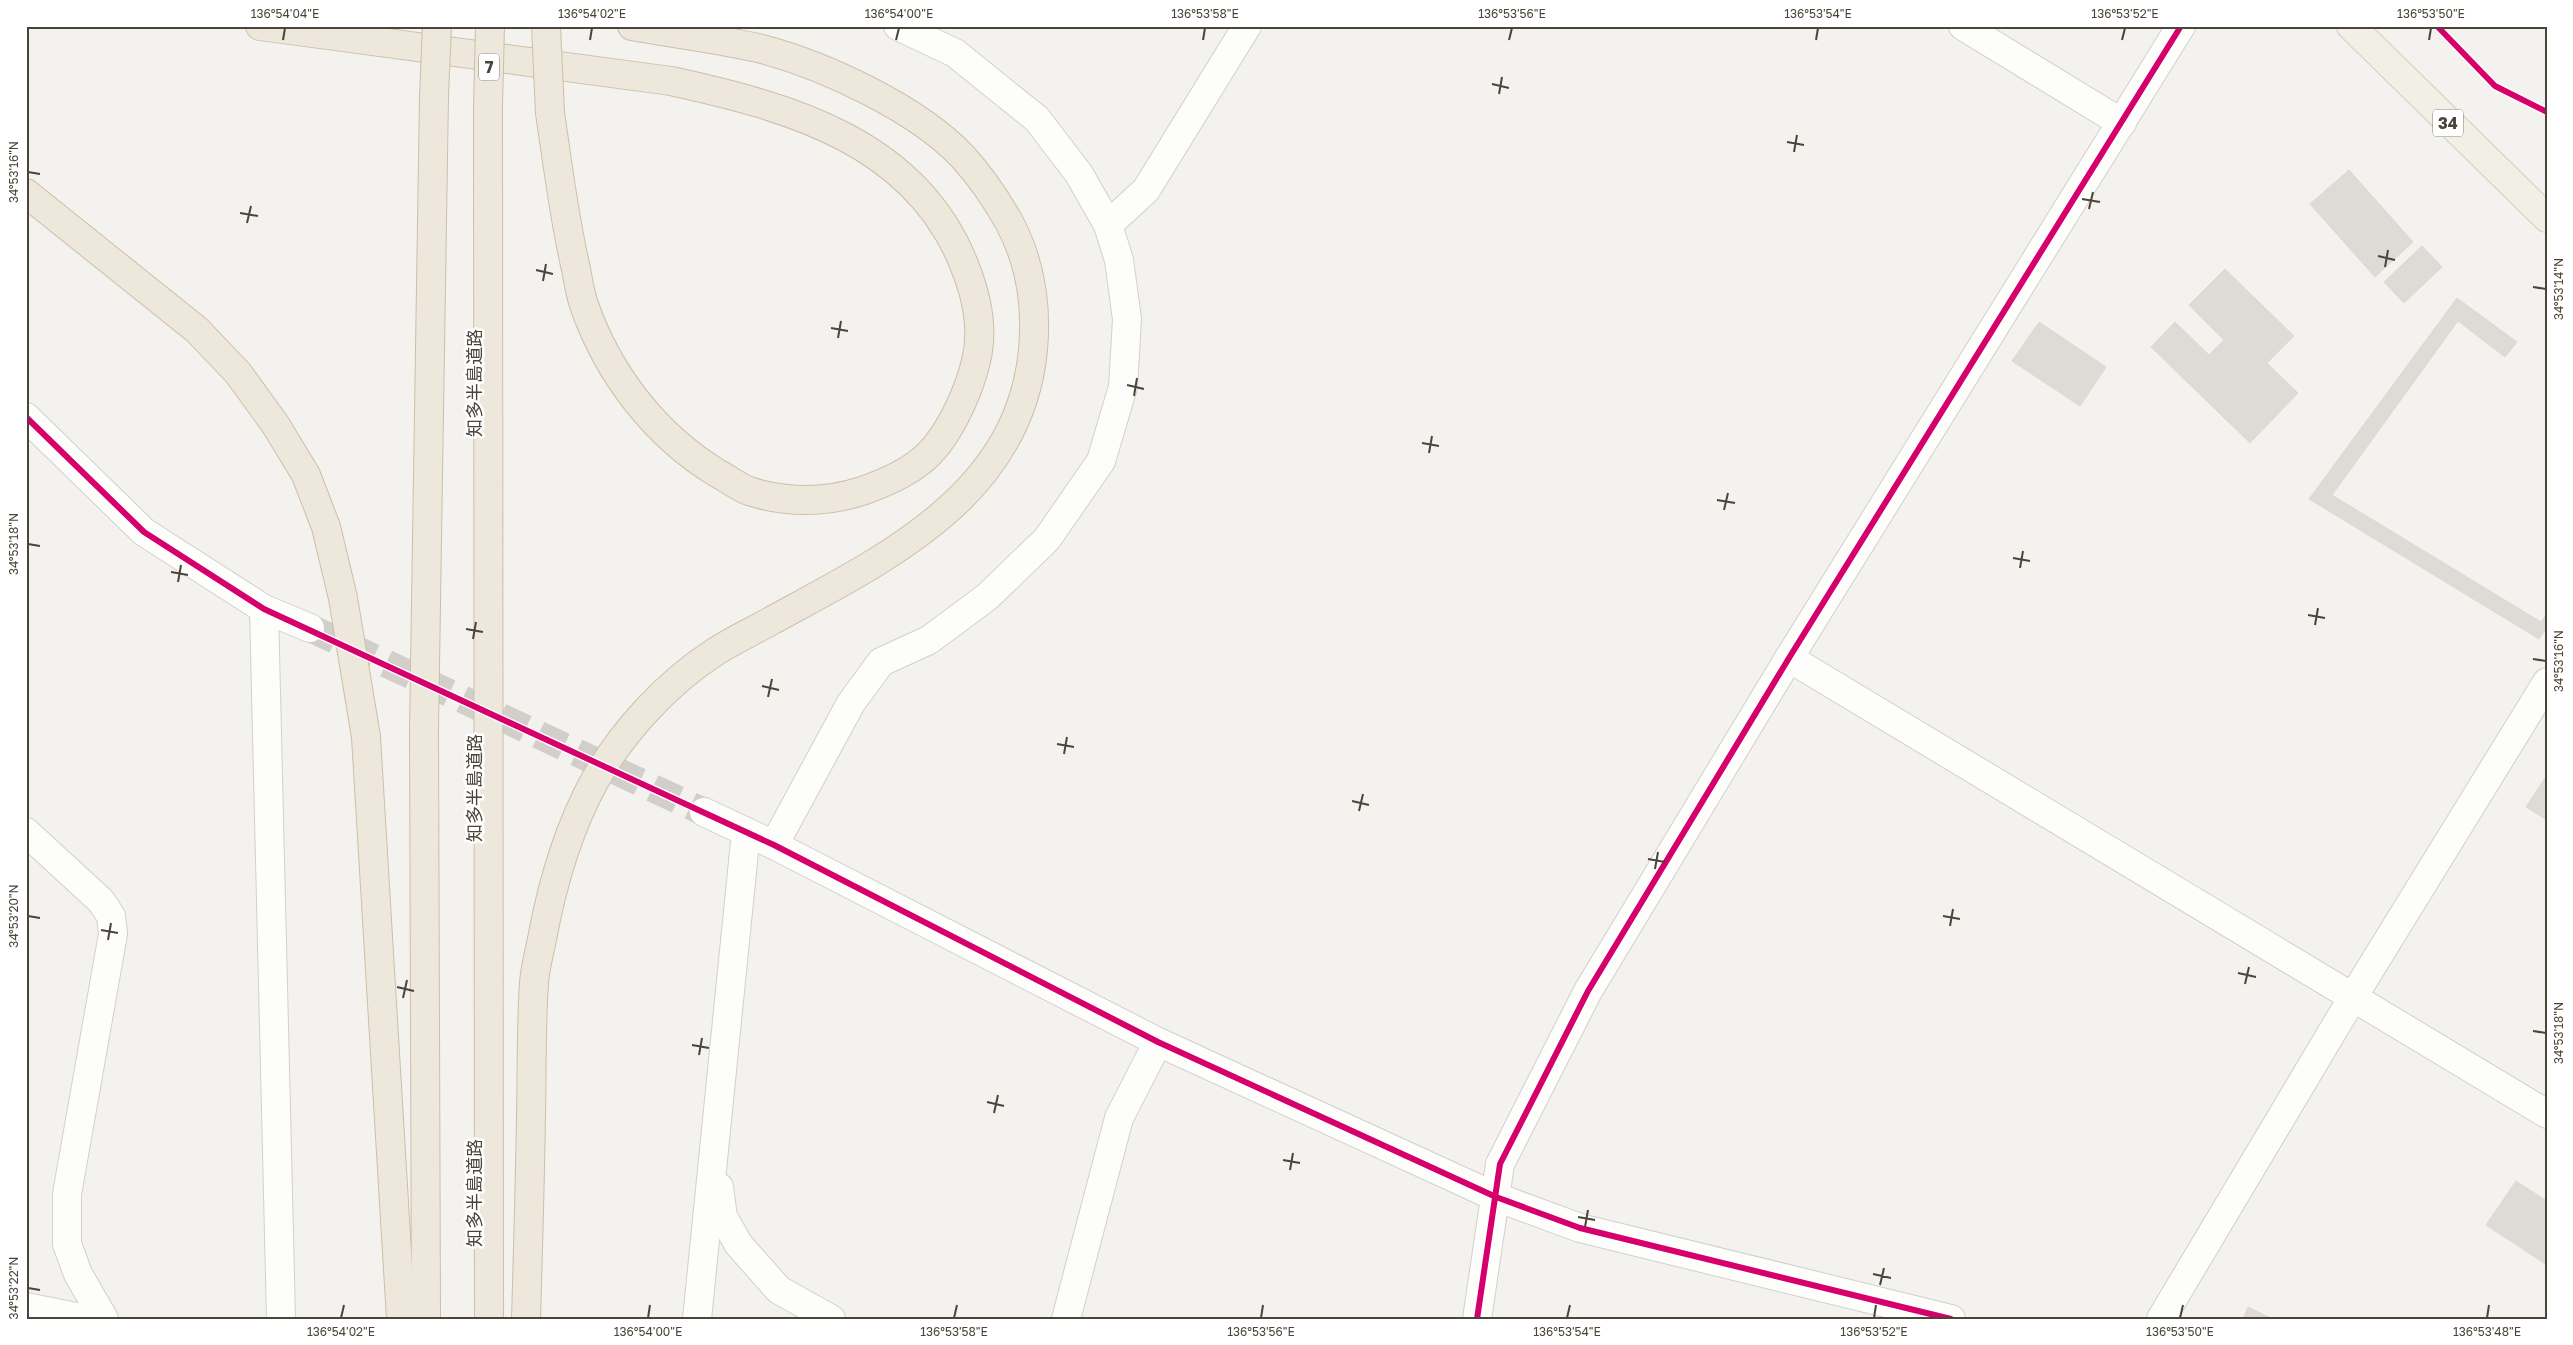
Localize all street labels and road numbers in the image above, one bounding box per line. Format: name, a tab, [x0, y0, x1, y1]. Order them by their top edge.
road number: 7	[479, 54, 499, 80]
road number: 34	[2433, 110, 2463, 136]
street label: 知多半島道路	[463, 329, 485, 437]
street label: 知多半島道路	[463, 734, 485, 842]
street label: 知多半島道路	[463, 1139, 485, 1247]

